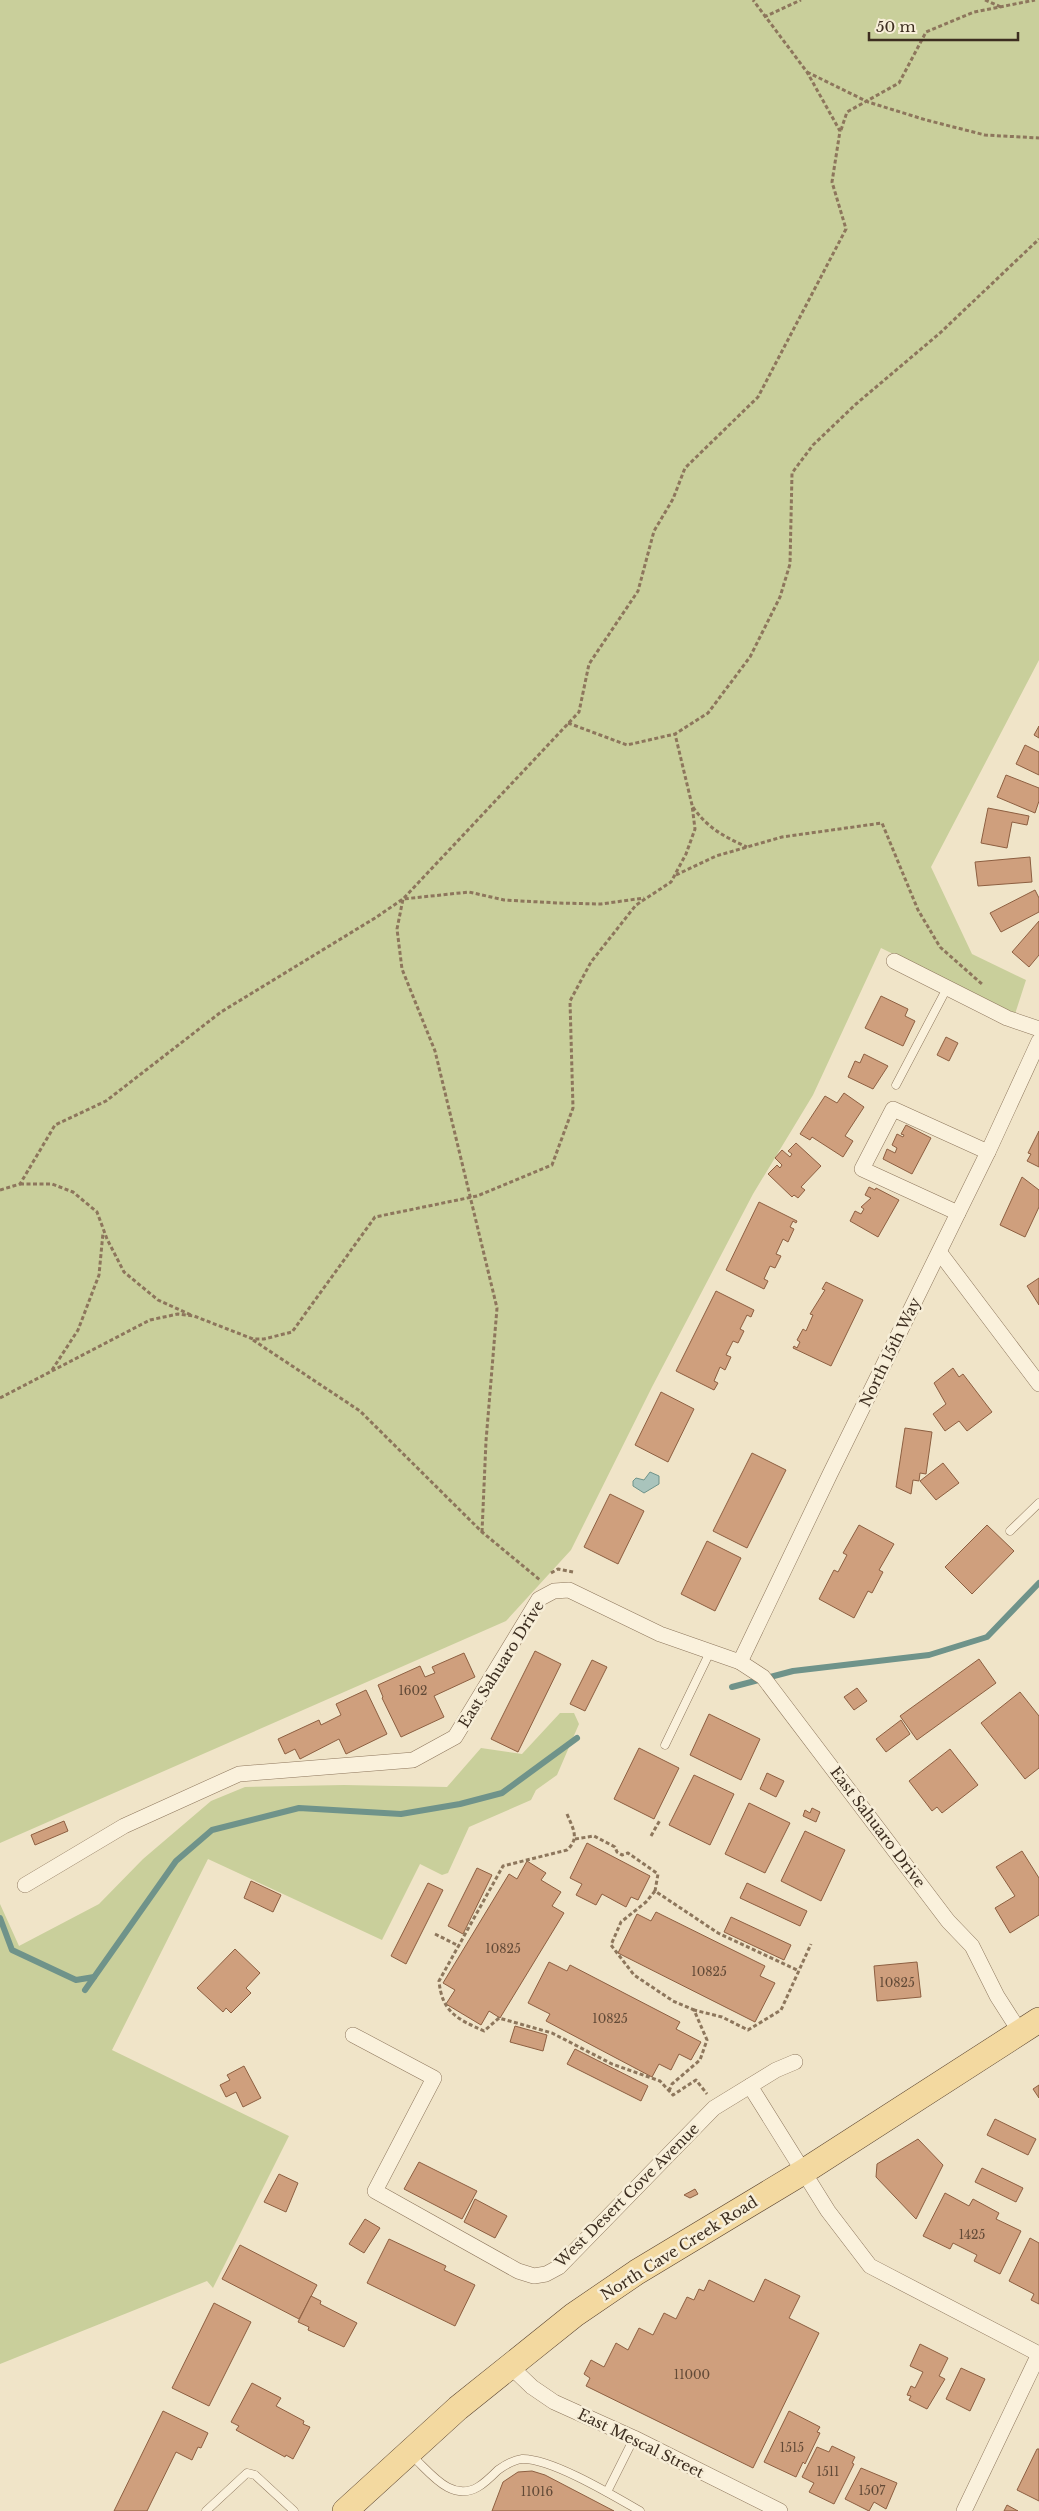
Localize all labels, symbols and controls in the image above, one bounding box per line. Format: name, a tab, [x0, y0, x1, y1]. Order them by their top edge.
scale bar	[869, 10, 1018, 42]
text: 50 m	[876, 17, 916, 36]
street label: North 15th Way	[855, 1294, 925, 1410]
street label: East Sahuaro Drive	[454, 1597, 548, 1731]
house number: 1602	[398, 1683, 428, 1698]
street label: East Sahuaro Drive	[826, 1763, 930, 1891]
house number: 10825	[485, 1941, 521, 1956]
house number: 10825	[691, 1964, 727, 1979]
house number: 10825	[879, 1975, 915, 1990]
house number: 10825	[592, 2011, 628, 2026]
street label: West Desert Cove Avenue	[550, 2119, 703, 2272]
street label: North Cave Creek Road	[597, 2192, 761, 2304]
house number: 1425	[959, 2227, 985, 2242]
house number: 11000	[674, 2367, 710, 2382]
street label: East Mescal Street	[575, 2404, 707, 2482]
house number: 1515	[780, 2440, 804, 2455]
house number: 1511	[817, 2464, 839, 2479]
house number: 1507	[859, 2483, 886, 2498]
house number: 11016	[521, 2484, 553, 2499]

